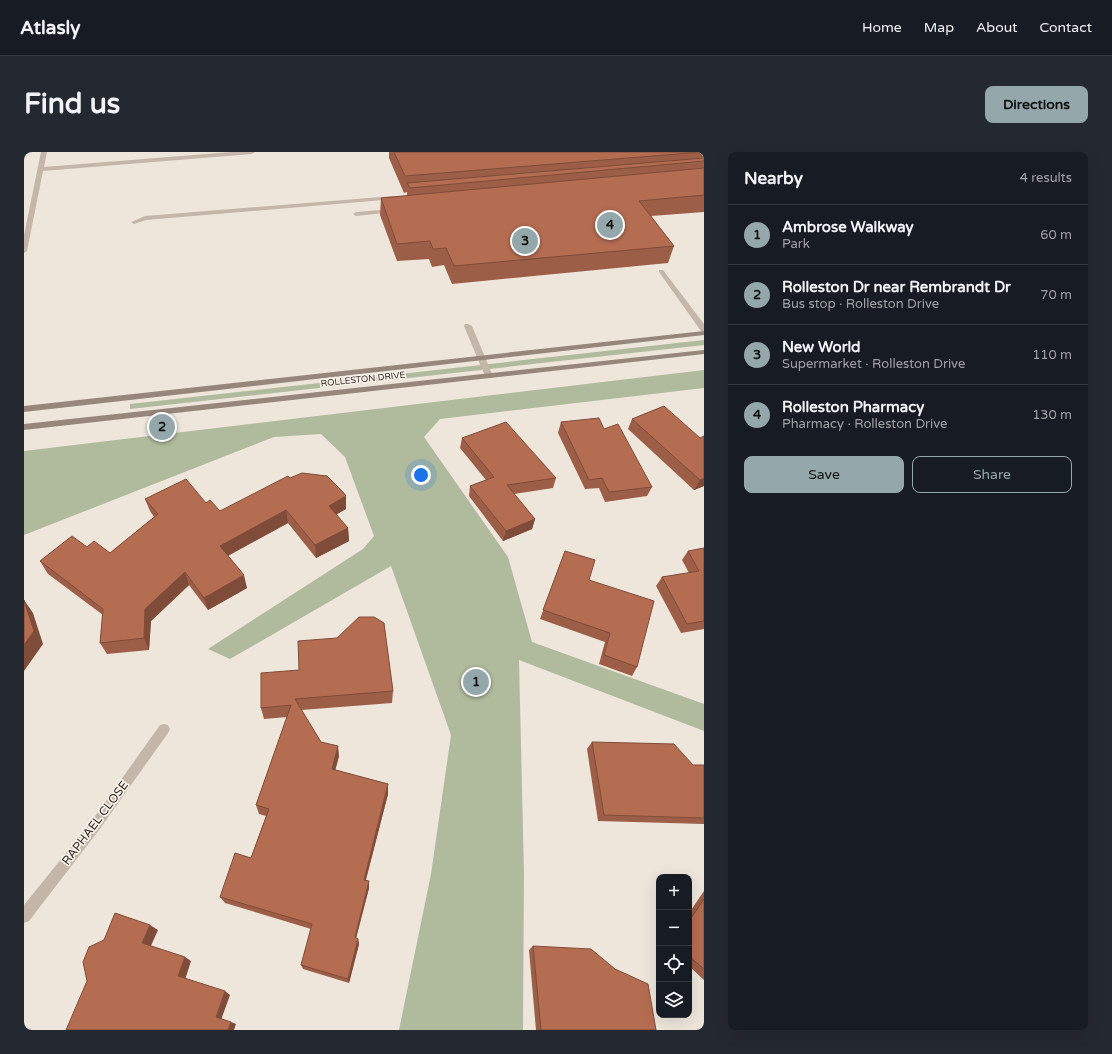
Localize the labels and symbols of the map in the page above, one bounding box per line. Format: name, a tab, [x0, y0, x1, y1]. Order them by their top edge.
pin: 4	[597, 210, 623, 240]
pin: 3	[512, 226, 538, 256]
street label: ROLLESTON DRIVE	[320, 370, 406, 389]
pin: 2	[149, 412, 175, 442]
your location	[411, 465, 431, 485]
pin: 1	[463, 667, 489, 697]
street label: RAPHAEL CLOSE	[59, 778, 131, 868]

